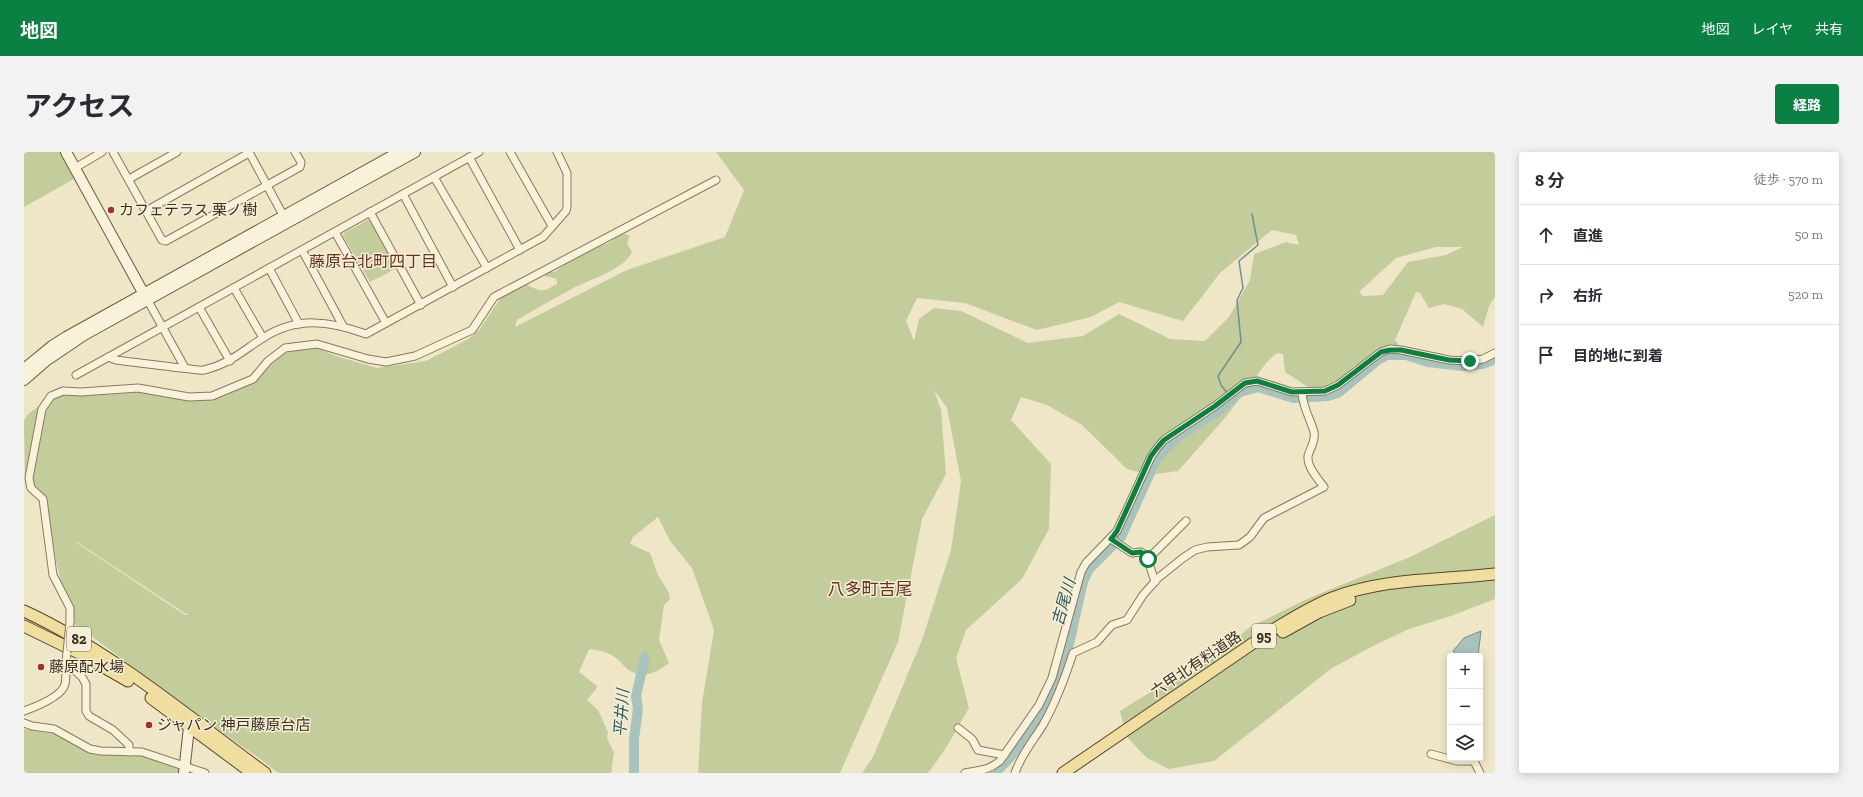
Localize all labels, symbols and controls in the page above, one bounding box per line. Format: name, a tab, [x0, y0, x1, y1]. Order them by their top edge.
text: 地図	[20, 19, 58, 42]
text: 地図	[1701, 21, 1729, 38]
text: レイヤ	[1751, 21, 1793, 38]
text: 共有	[1815, 21, 1843, 38]
button: 経路	[1775, 84, 1839, 124]
text: アクセス	[24, 90, 135, 123]
text: 8 分	[1535, 170, 1564, 190]
text: 徒歩 · 570 m	[1754, 172, 1823, 187]
place label: カフェテラス 栗ノ樹	[119, 201, 257, 219]
marker: カフェテラス 栗ノ樹	[106, 205, 116, 215]
icon: ahead	[1535, 224, 1557, 246]
text: 直進	[1573, 227, 1603, 245]
text: 50 m	[1795, 227, 1823, 242]
district label: 藤原台北町四丁目	[309, 252, 437, 271]
icon: right	[1535, 284, 1557, 306]
text: 右折	[1573, 287, 1603, 305]
text: 520 m	[1788, 287, 1823, 302]
icon: arrive	[1535, 344, 1557, 366]
text: 目的地に到着	[1573, 347, 1663, 365]
route end	[1461, 352, 1479, 370]
route start	[1139, 550, 1157, 568]
water label: 吉尾川	[1048, 575, 1080, 628]
district label: 八多町吉尾	[828, 579, 913, 599]
road number: 95	[1252, 624, 1276, 648]
road number: 82	[67, 627, 91, 651]
street label: 六甲北有料道路	[1147, 627, 1245, 701]
map controls	[1447, 653, 1483, 761]
button: +	[1447, 653, 1483, 689]
place label: 藤原配水場	[49, 658, 124, 676]
marker: 藤原配水場	[36, 662, 46, 672]
water label: 平井川	[610, 686, 633, 738]
button: −	[1447, 689, 1483, 725]
place label: ジャパン 神戸藤原台店	[157, 716, 310, 734]
marker: ジャパン 神戸藤原台店	[144, 720, 154, 730]
button: layers	[1447, 725, 1483, 761]

